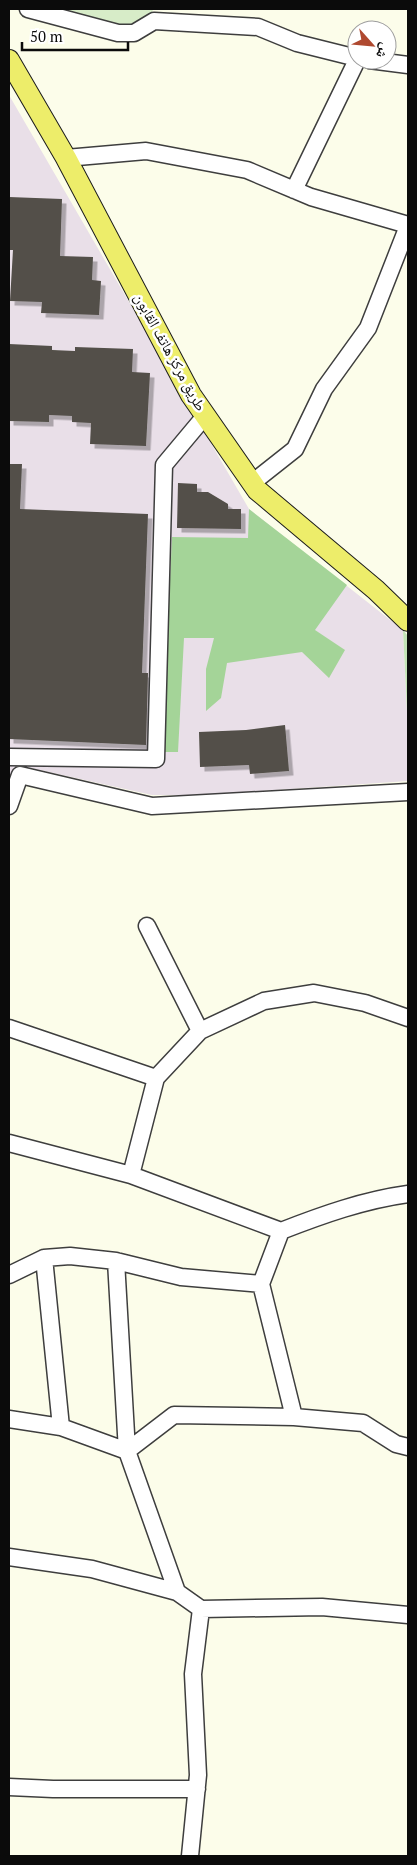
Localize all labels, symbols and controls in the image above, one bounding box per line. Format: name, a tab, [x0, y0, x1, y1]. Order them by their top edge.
scale bar	[22, 20, 129, 52]
north arrow	[347, 20, 397, 70]
text: 50 m	[30, 26, 63, 46]
text: ش	[372, 40, 396, 62]
street label: طريق مركز هاتف القابون	[129, 289, 212, 415]

